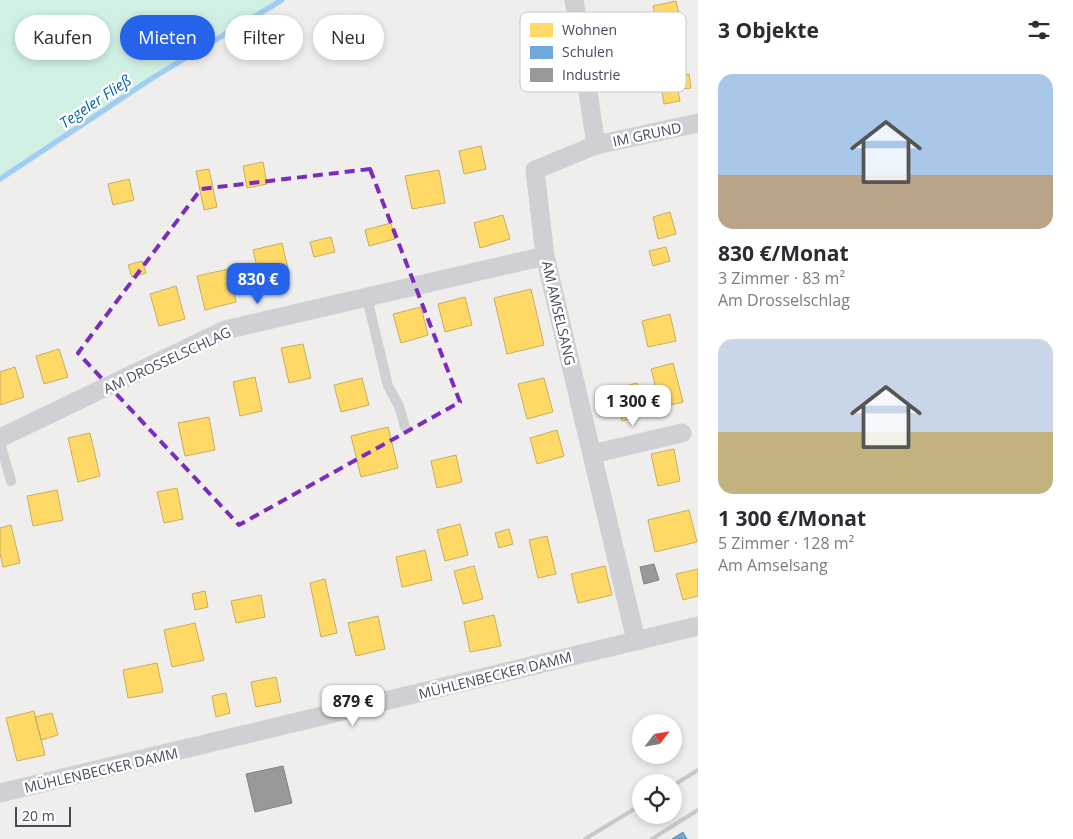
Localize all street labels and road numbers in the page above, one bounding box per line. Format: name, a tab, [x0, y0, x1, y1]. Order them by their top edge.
street label: IM GRUND	[611, 117, 683, 151]
street label: AM AMSELSANG	[538, 259, 580, 367]
street label: AM DROSSELSCHLAG	[100, 322, 234, 398]
street label: MÜHLENBECKER DAMM	[416, 647, 574, 703]
street label: MÜHLENBECKER DAMM	[22, 743, 180, 797]

